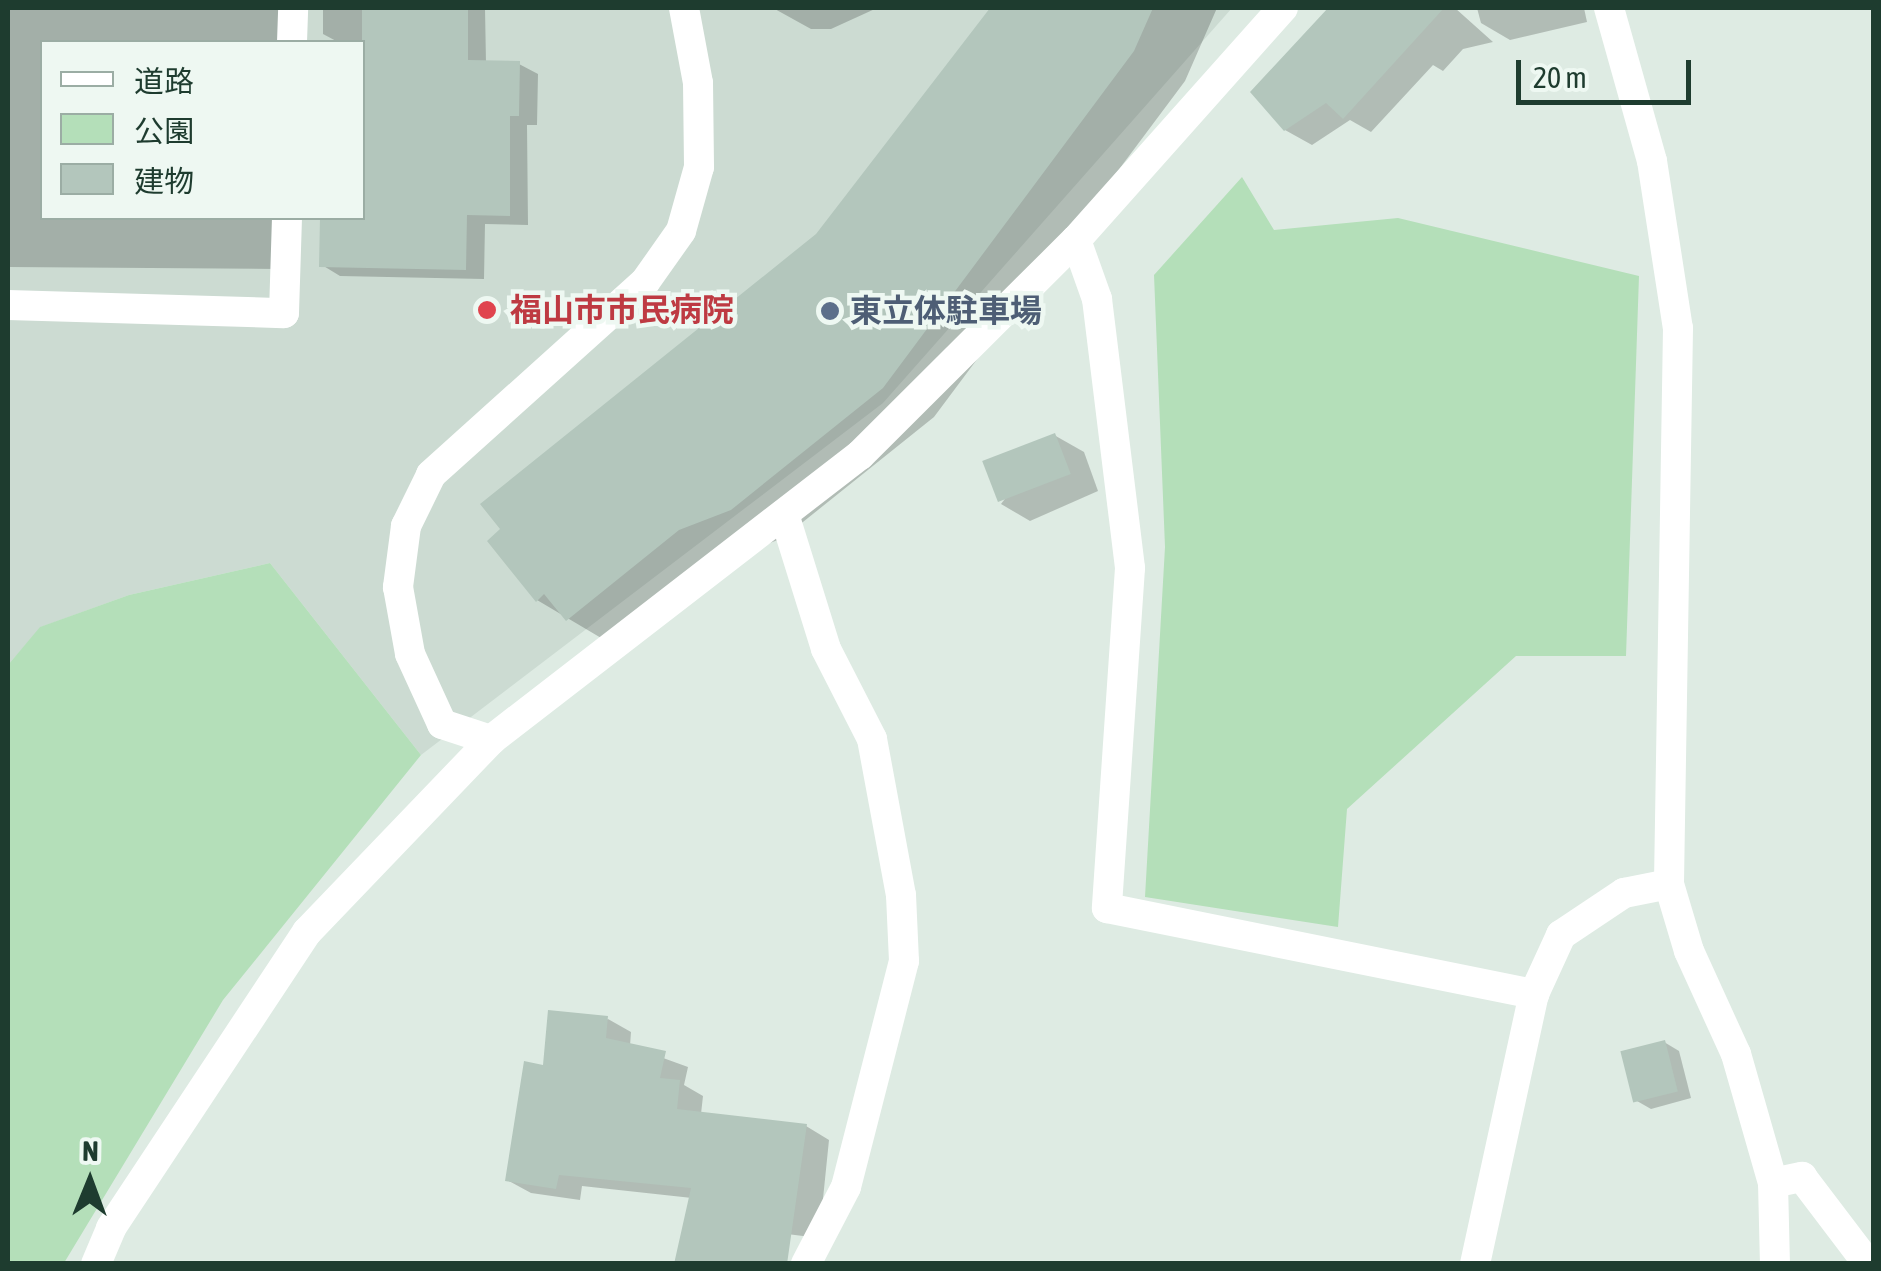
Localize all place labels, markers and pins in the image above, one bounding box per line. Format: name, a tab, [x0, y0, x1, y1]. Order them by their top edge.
place label: 福山市市民病院	[510, 291, 734, 329]
place label: 東立体駐車場	[850, 292, 1042, 330]
marker: 福山市市民病院	[474, 297, 500, 323]
marker: 東立体駐車場	[819, 300, 841, 322]

